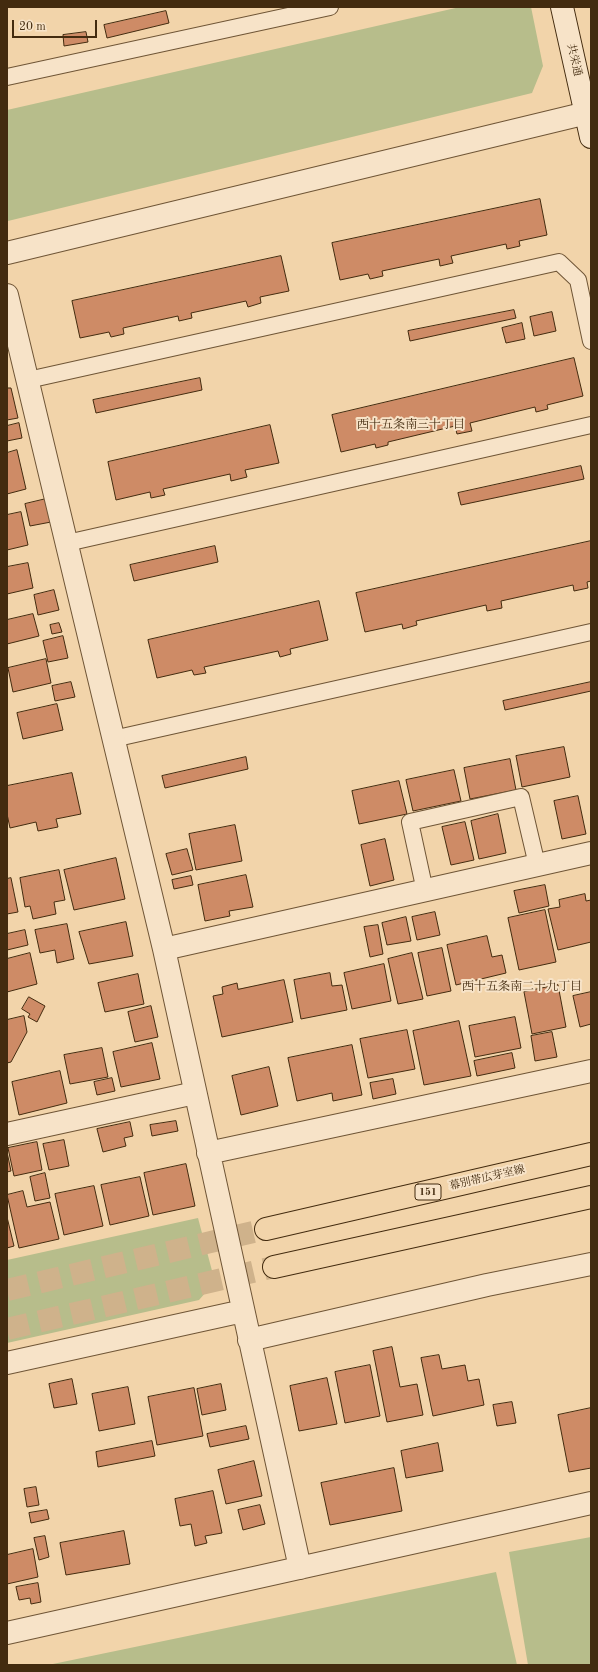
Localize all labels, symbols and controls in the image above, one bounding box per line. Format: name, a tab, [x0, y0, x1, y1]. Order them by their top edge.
scale bar	[14, 12, 99, 38]
text: 20 m	[19, 21, 46, 33]
street label: 共栄通	[564, 42, 584, 78]
district label: 西十五条南三十丁目	[357, 418, 465, 432]
district label: 西十五条南二十九丁目	[462, 980, 582, 994]
street label: 幕別帯広芽室線	[448, 1163, 526, 1193]
road number: 151	[415, 1184, 441, 1200]

